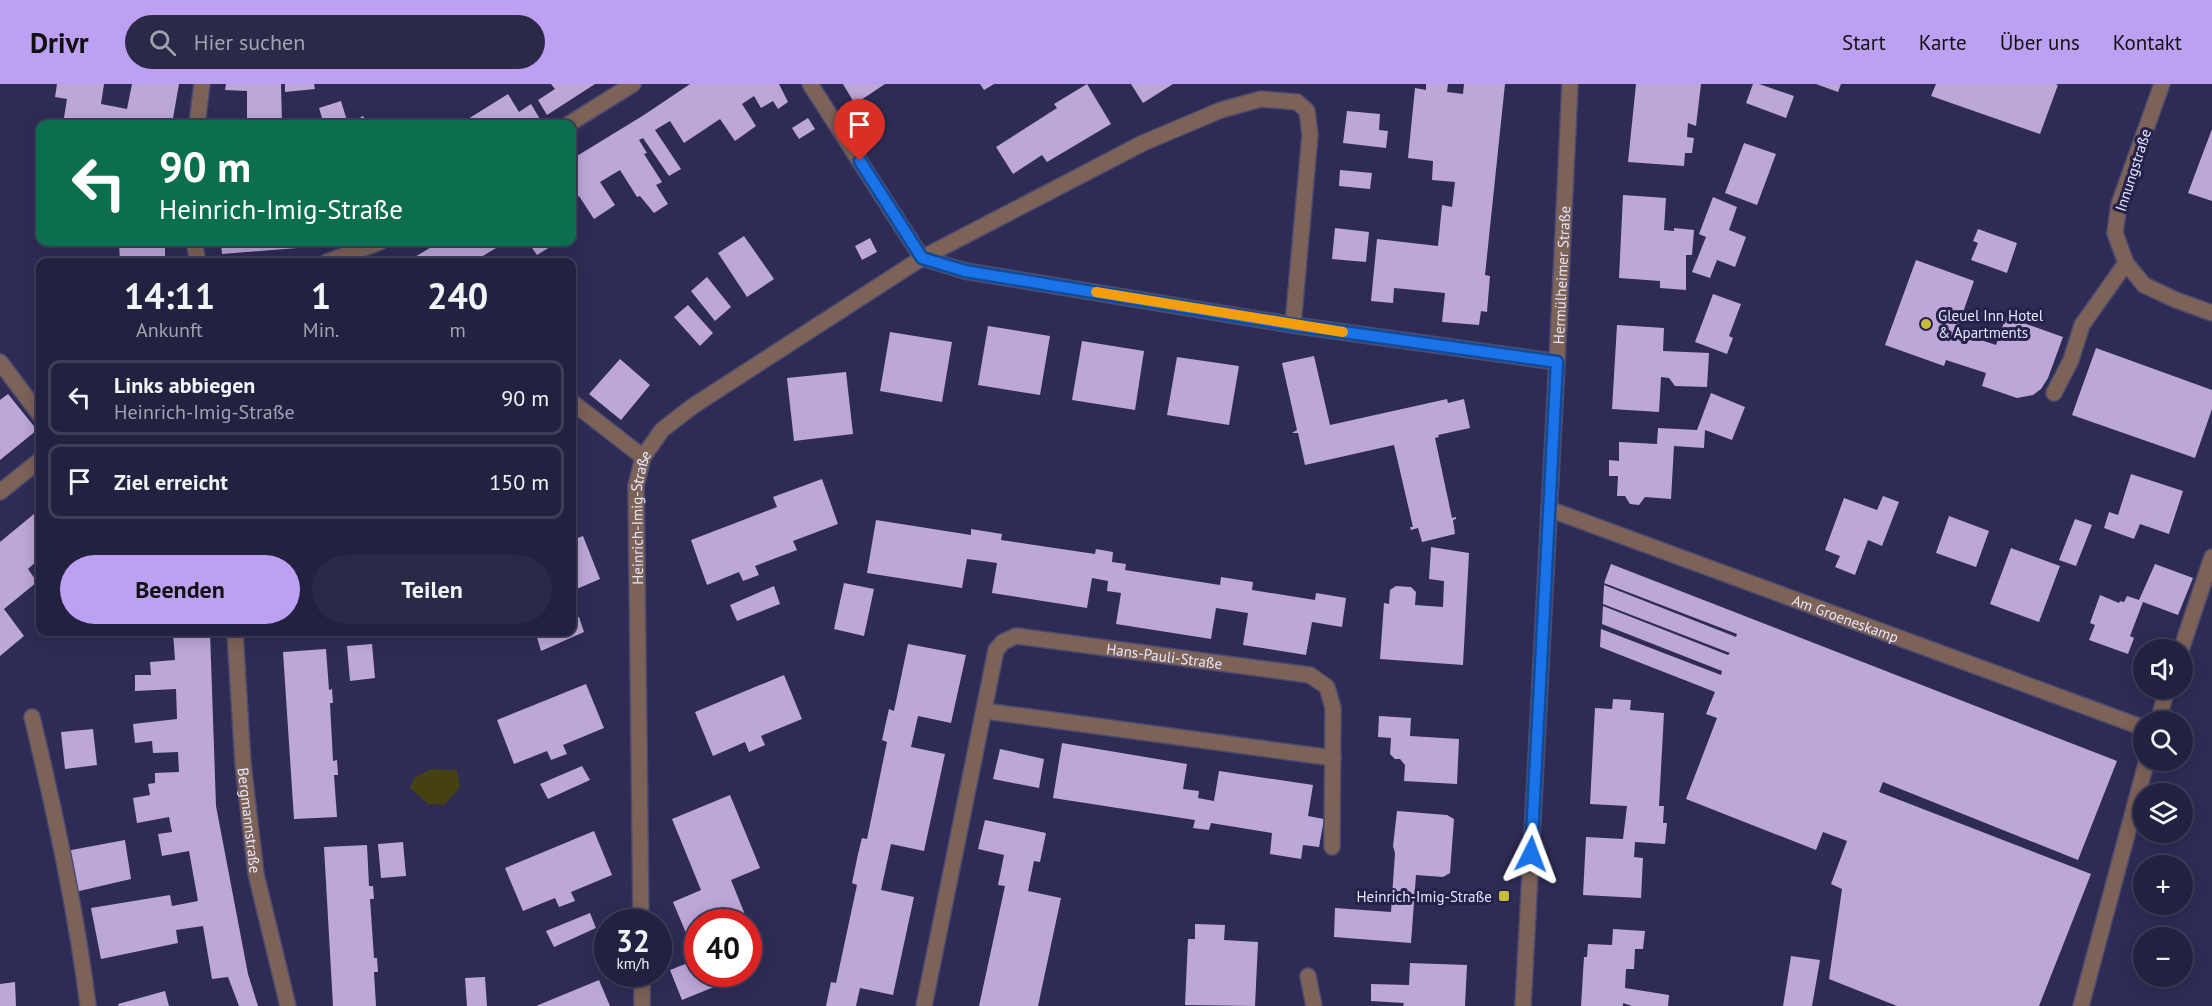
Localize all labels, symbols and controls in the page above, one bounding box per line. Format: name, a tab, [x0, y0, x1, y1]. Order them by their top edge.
search box	[125, 15, 545, 69]
text: Drivr	[30, 24, 89, 61]
icon: search	[146, 26, 179, 59]
text: Hier suchen	[194, 28, 305, 56]
text: Start	[1842, 29, 1886, 56]
text: Karte	[1919, 29, 1967, 56]
text: Über uns	[2000, 29, 2080, 56]
text: Kontakt	[2113, 29, 2182, 56]
pin	[834, 99, 885, 161]
icon: arrive	[843, 108, 876, 141]
street label: Innungstraße	[2111, 126, 2155, 214]
text: 90 m	[159, 139, 251, 194]
icon: left	[60, 144, 138, 222]
text: Heinrich-Imig-Straße	[159, 192, 403, 226]
street label: Hermülheimer Straße	[1548, 205, 1574, 345]
text: 14:11	[124, 272, 215, 319]
text: 1	[311, 272, 331, 319]
text: 240	[427, 272, 488, 319]
place label: Gleuel Inn Hotel & Apartments	[1938, 306, 2044, 342]
text: Ankunft	[136, 317, 203, 343]
text: Min.	[303, 317, 339, 343]
text: m	[450, 317, 466, 343]
marker: Gleuel Inn Hotel & Apartments	[1919, 317, 1933, 331]
text: Links abbiegen	[114, 371, 255, 399]
icon: left	[63, 381, 96, 414]
text: 90 m	[501, 384, 549, 412]
text: Heinrich-Imig-Straße	[114, 399, 295, 425]
street label: Heinrich-Imig-Straße	[626, 446, 655, 585]
icon: arrive	[63, 465, 96, 498]
text: Ziel erreicht	[114, 468, 228, 496]
text: 150 m	[489, 468, 549, 496]
button: Beenden	[60, 555, 300, 624]
button: Teilen	[312, 555, 552, 624]
street label: Am Groeneskamp	[1790, 590, 1901, 646]
street label: Hans-Pauli-Straße	[1105, 639, 1224, 673]
map controls	[2133, 639, 2193, 987]
button: sound	[2133, 639, 2193, 699]
button: search	[2133, 711, 2193, 771]
street label: Bergmannstraße	[234, 767, 265, 874]
button: layers	[2133, 783, 2193, 843]
position arrow	[1499, 822, 1563, 886]
button: +	[2133, 855, 2193, 915]
place label: Heinrich-Imig-Straße	[1356, 887, 1492, 906]
marker: Heinrich-Imig-Straße	[1497, 889, 1511, 903]
speed limit sign: 40	[684, 909, 762, 987]
text: 32	[616, 921, 650, 960]
button: −	[2133, 927, 2193, 987]
text: km/h	[617, 954, 649, 973]

